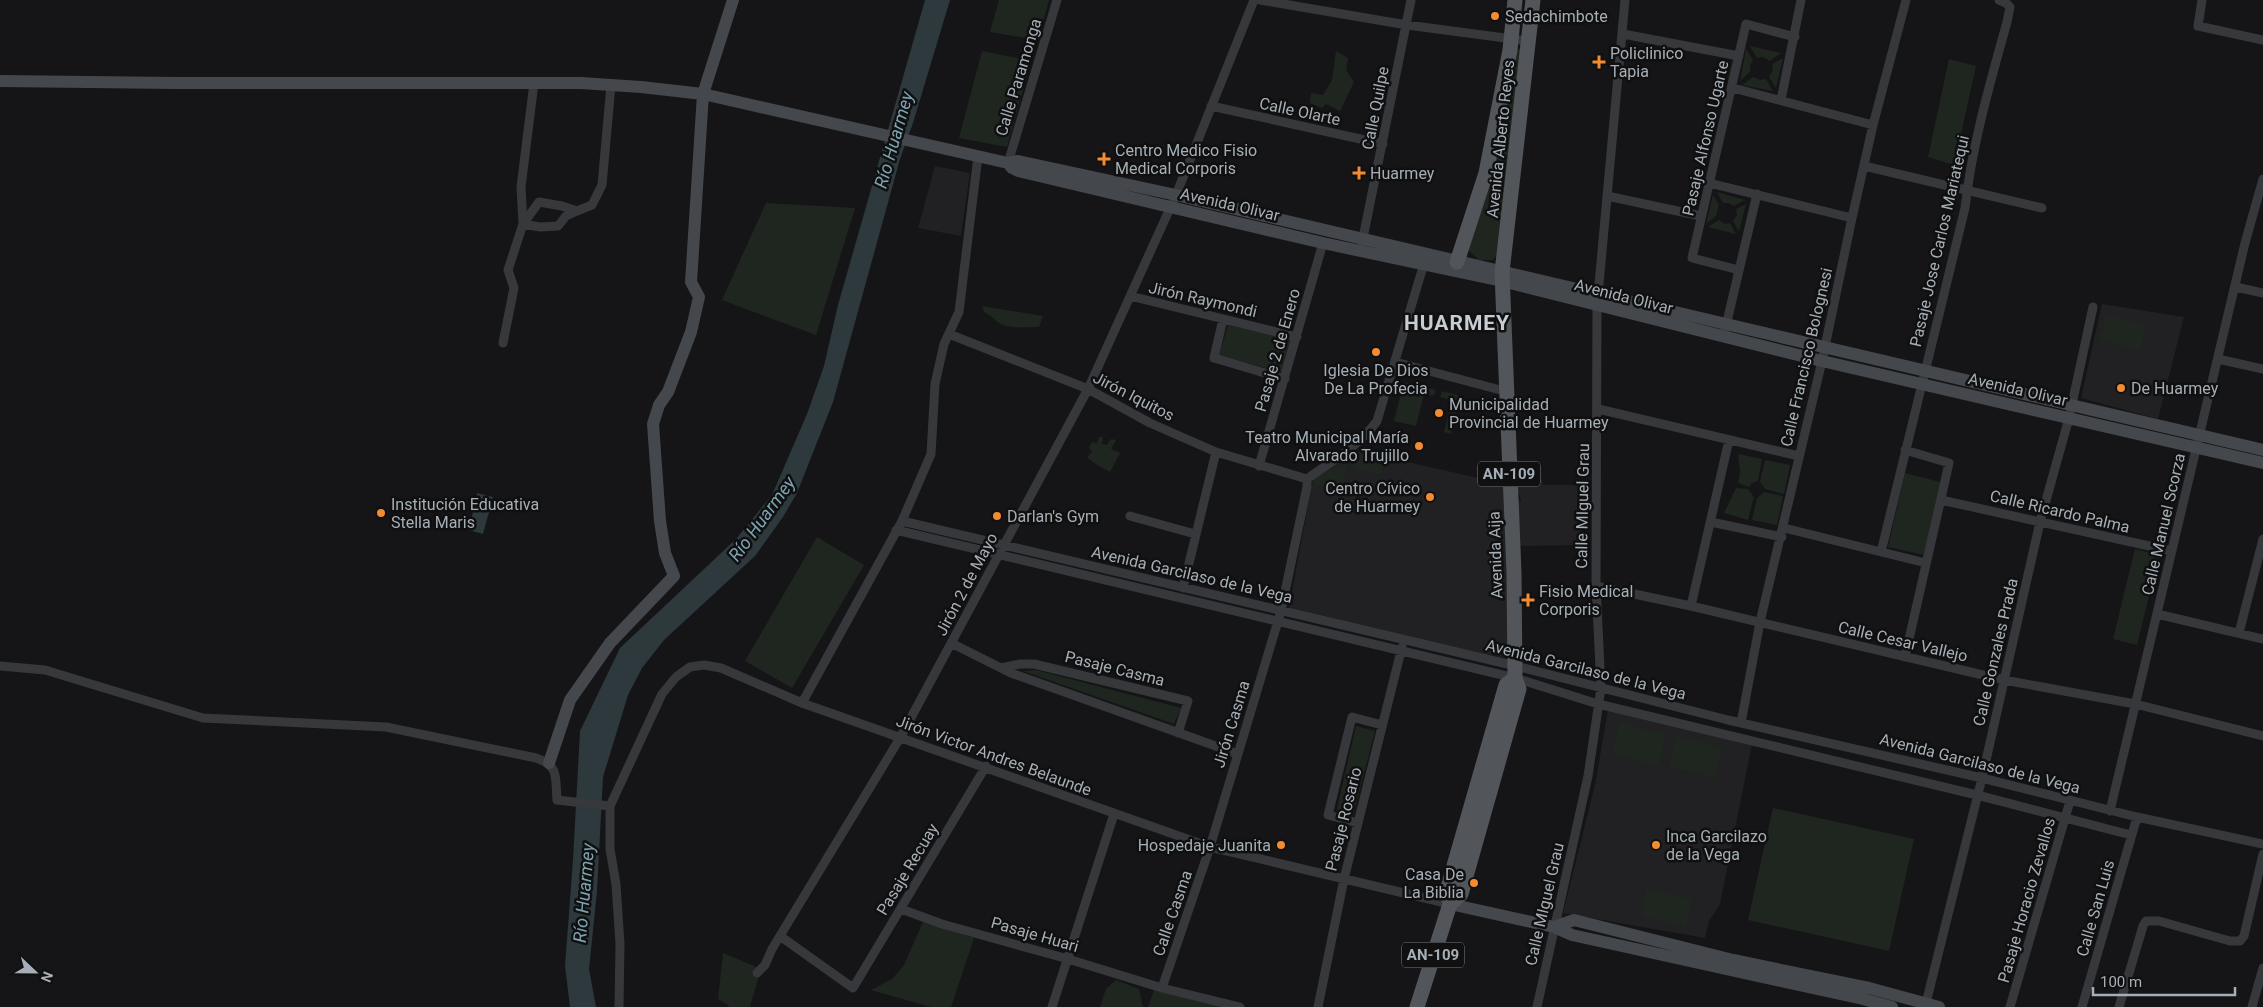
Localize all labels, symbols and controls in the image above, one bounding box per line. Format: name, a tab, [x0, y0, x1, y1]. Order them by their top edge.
place label: Sedachimbote	[1505, 7, 1608, 26]
marker: Sedachimbote	[1489, 10, 1501, 22]
street label: Calle Paramonga	[992, 16, 1045, 138]
place label: Policlinico Tapia	[1610, 44, 1683, 81]
marker: Policlinico Tapia	[1592, 55, 1606, 69]
street label: Avenida Alberto Reyes	[1483, 59, 1518, 219]
street label: Pasaje Alfonso Ugarte	[1678, 59, 1733, 218]
street label: Calle Quilpe	[1358, 65, 1393, 151]
water label: Río Huarmey	[870, 88, 918, 191]
street label: Calle Olarte	[1258, 94, 1342, 129]
street label: Pasaje Jose Carlos Mariatequi	[1906, 133, 1973, 349]
place label: Centro Medico Fisio Medical Corporis	[1115, 141, 1257, 178]
marker: Centro Medico Fisio Medical Corporis	[1097, 152, 1111, 166]
place label: Huarmey	[1370, 164, 1435, 183]
marker: Huarmey	[1352, 166, 1366, 180]
street label: Avenida Olivar	[1178, 184, 1282, 225]
street label: Calle Francisco Bolognesi	[1777, 266, 1836, 449]
street label: Avenida Olivar	[1573, 275, 1676, 318]
street label: Jirón Raymondi	[1147, 278, 1259, 321]
street label: Pasaje 2 de Enero	[1251, 286, 1304, 414]
district label: HUARMEY	[1404, 311, 1510, 335]
marker: Iglesia De Dios De La Profecia	[1370, 346, 1382, 358]
place label: Iglesia De Dios De La Profecia	[1323, 361, 1429, 398]
street label: Jirón Iquitos	[1090, 368, 1178, 425]
street label: Avenida Olivar	[1966, 369, 2070, 410]
place label: De Huarmey	[2131, 379, 2219, 398]
marker: De Huarmey	[2115, 382, 2127, 394]
place label: Municipalidad Provincial de Huarmey	[1449, 395, 1609, 432]
marker: Municipalidad Provincial de Huarmey	[1433, 407, 1445, 419]
place label: Teatro Municipal María Alvarado Trujillo	[1245, 428, 1409, 465]
marker: Teatro Municipal María Alvarado Trujillo	[1413, 440, 1425, 452]
street label: Calle MIguel Grau	[1572, 443, 1593, 569]
street label: Calle Manuel Scorza	[2138, 451, 2189, 597]
road number: AN-109	[1478, 462, 1540, 486]
water label: Río Huarmey	[724, 472, 800, 565]
place label: Centro Cívico de Huarmey	[1325, 479, 1420, 516]
street label: Calle Ricardo Palma	[1988, 486, 2132, 537]
marker: Centro Cívico de Huarmey	[1424, 491, 1436, 503]
place label: Institución Educativa Stella Maris	[391, 495, 539, 532]
marker: Institución Educativa Stella Maris	[375, 507, 387, 519]
place label: Darlan's Gym	[1007, 507, 1099, 526]
marker: Darlan's Gym	[991, 510, 1003, 522]
street label: Avenida Aija	[1484, 511, 1507, 599]
street label: Jirón 2 de Mayo	[931, 530, 1001, 639]
street label: Avenida Garcilaso de la Vega	[1090, 542, 1294, 607]
street label: Calle Gonzales Prada	[1969, 576, 2022, 728]
place label: Fisio Medical Corporis	[1539, 582, 1633, 619]
marker: Fisio Medical Corporis	[1521, 593, 1535, 607]
street label: Calle Cesar Vallejo	[1836, 617, 1970, 666]
street label: Avenida Garcilaso de la Vega	[1484, 635, 1688, 704]
street label: Pasaje Casma	[1063, 647, 1167, 690]
street label: Jirón Casma	[1209, 678, 1254, 770]
street label: Jirón Victor Andres Belaunde	[894, 711, 1094, 800]
street label: Avenida Garcilaso de la Vega	[1878, 729, 2082, 798]
street label: Pasaje Rosario	[1321, 765, 1366, 873]
street label: Pasaje Horacio Zevallos	[1994, 815, 2059, 985]
street label: Pasaje Recuay	[873, 820, 942, 919]
place label: Inca Garcilazo de la Vega	[1666, 827, 1767, 864]
place label: Hospedaje Juanita	[1138, 836, 1271, 855]
marker: Hospedaje Juanita	[1275, 839, 1287, 851]
marker: Inca Garcilazo de la Vega	[1650, 839, 1662, 851]
street label: Calle MIguel Grau	[1521, 841, 1568, 967]
water label: Río Huarmey	[569, 842, 598, 944]
street label: Calle San Luis	[2073, 858, 2118, 959]
place label: Casa De La Biblia	[1403, 865, 1464, 902]
street label: Calle Casma	[1149, 868, 1196, 959]
marker: Casa De La Biblia	[1468, 877, 1480, 889]
street label: Pasaje Huari	[989, 913, 1081, 956]
road number: AN-109	[1402, 942, 1464, 968]
north arrow	[10, 947, 60, 997]
scale bar	[2093, 964, 2236, 996]
text: N	[38, 969, 56, 984]
text: 100 m	[2100, 973, 2142, 991]

